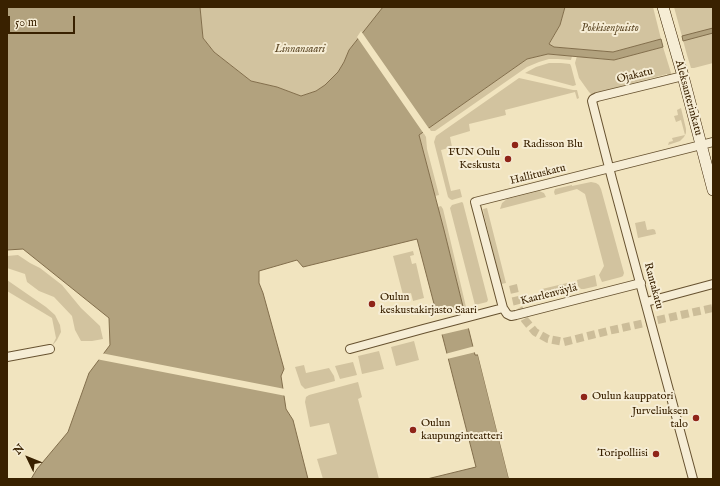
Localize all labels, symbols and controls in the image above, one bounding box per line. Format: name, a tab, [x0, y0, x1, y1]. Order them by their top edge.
scale bar	[10, 8, 77, 34]
text: 50 m	[15, 15, 37, 30]
park label: Pokkisenpuisto	[581, 22, 639, 36]
park label: Linnansaari	[275, 43, 325, 57]
street label: Aleksanterinkatu	[672, 59, 704, 137]
street label: Ojakatu	[616, 65, 654, 87]
place label: Radisson Blu	[523, 138, 583, 152]
marker: Radisson Blu	[510, 140, 520, 150]
place label: FUN Oulu Keskusta	[448, 146, 500, 172]
marker: FUN Oulu Keskusta	[503, 154, 513, 164]
street label: Hallituskatu	[509, 162, 567, 188]
street label: Rantakatu	[640, 261, 666, 311]
street label: Kaarlenväylä	[519, 282, 579, 308]
place label: Oulun keskustakirjasto Saari	[380, 291, 477, 317]
marker: Oulun keskustakirjasto Saari	[367, 299, 377, 309]
place label: Oulun kauppatori	[592, 390, 673, 404]
marker: Oulun kauppatori	[579, 392, 589, 402]
place label: Jurveliuksen talo	[632, 405, 688, 431]
marker: Jurveliuksen talo	[691, 413, 701, 423]
place label: Oulun kaupunginteatteri	[421, 417, 503, 443]
marker: Oulun kaupunginteatteri	[408, 425, 418, 435]
north arrow	[8, 438, 48, 478]
text: N	[11, 442, 28, 458]
place label: Toripolliisi	[598, 447, 648, 461]
marker: Toripolliisi	[651, 449, 661, 459]

